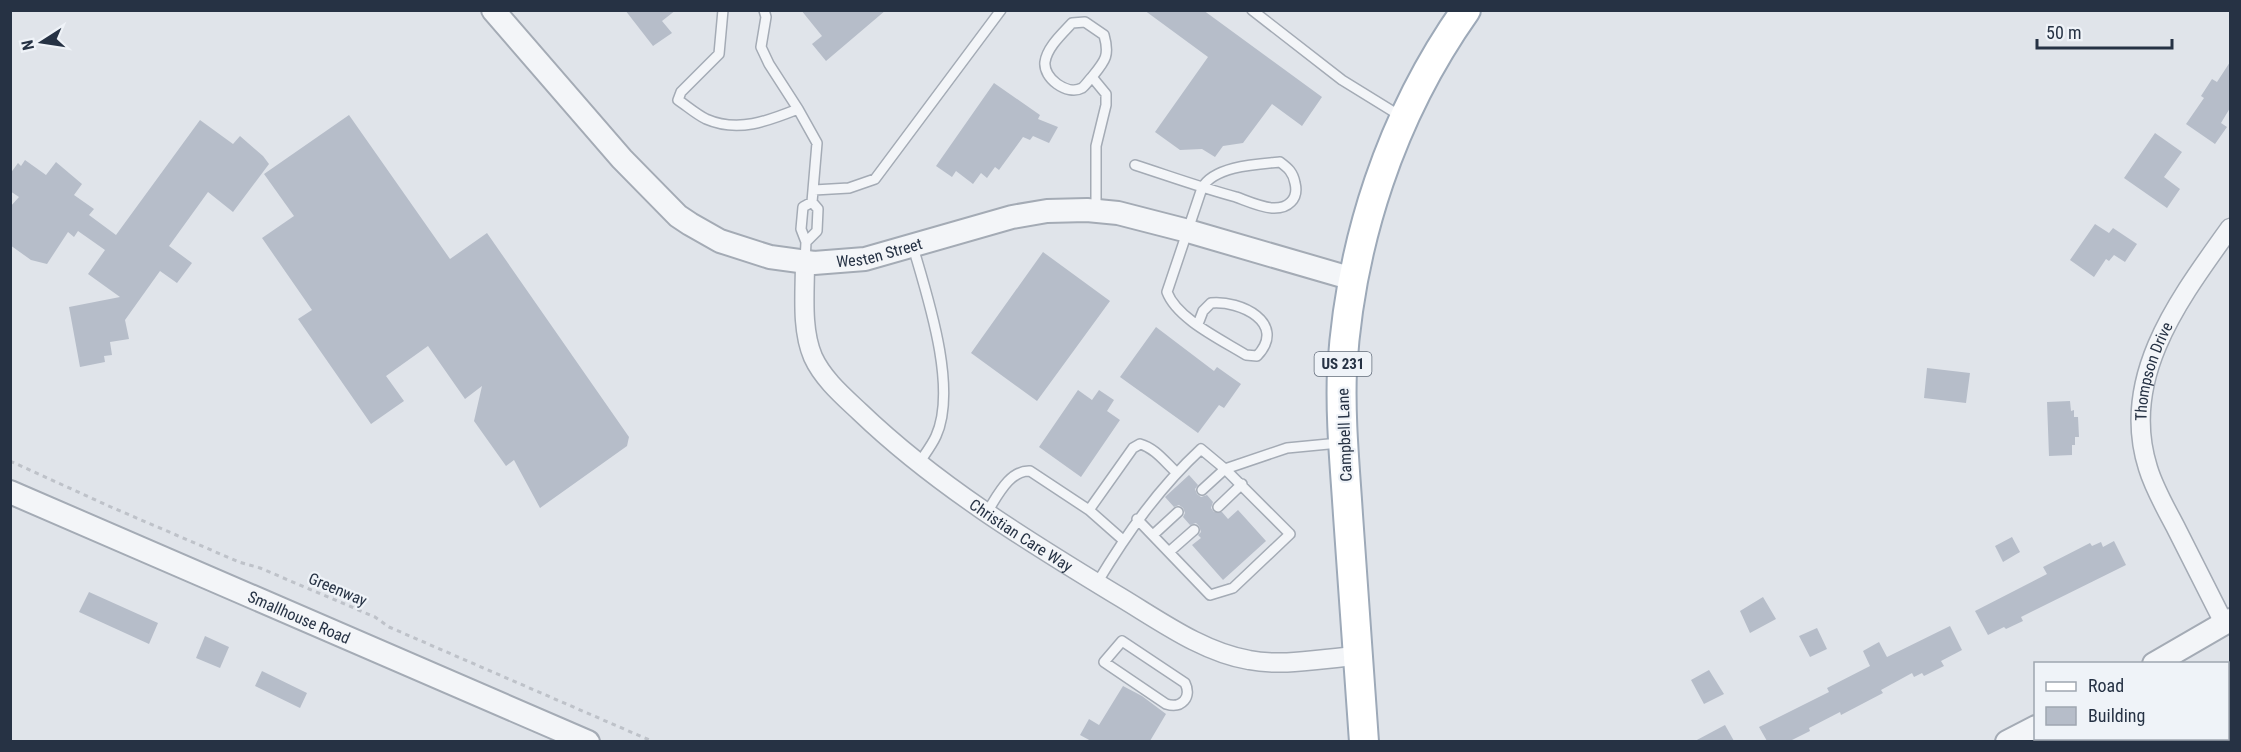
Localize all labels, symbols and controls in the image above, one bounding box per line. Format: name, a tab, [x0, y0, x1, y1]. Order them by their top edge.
north arrow	[12, 12, 72, 72]
scale bar	[2037, 12, 2172, 50]
text: 50 m	[2046, 22, 2081, 43]
text: N	[18, 38, 38, 52]
street label: Westen Street	[835, 234, 925, 271]
street label: Thompson Drive	[2131, 319, 2177, 421]
road number: US 231	[1314, 352, 1372, 376]
street label: Campbell Lane	[1333, 388, 1356, 482]
street label: Christian Care Way	[966, 495, 1076, 576]
street label: Greenway	[306, 569, 370, 610]
street label: Smallhouse Road	[245, 587, 353, 648]
legend	[2034, 662, 2229, 740]
text: Road	[2088, 675, 2124, 696]
text: Building	[2088, 705, 2145, 726]

